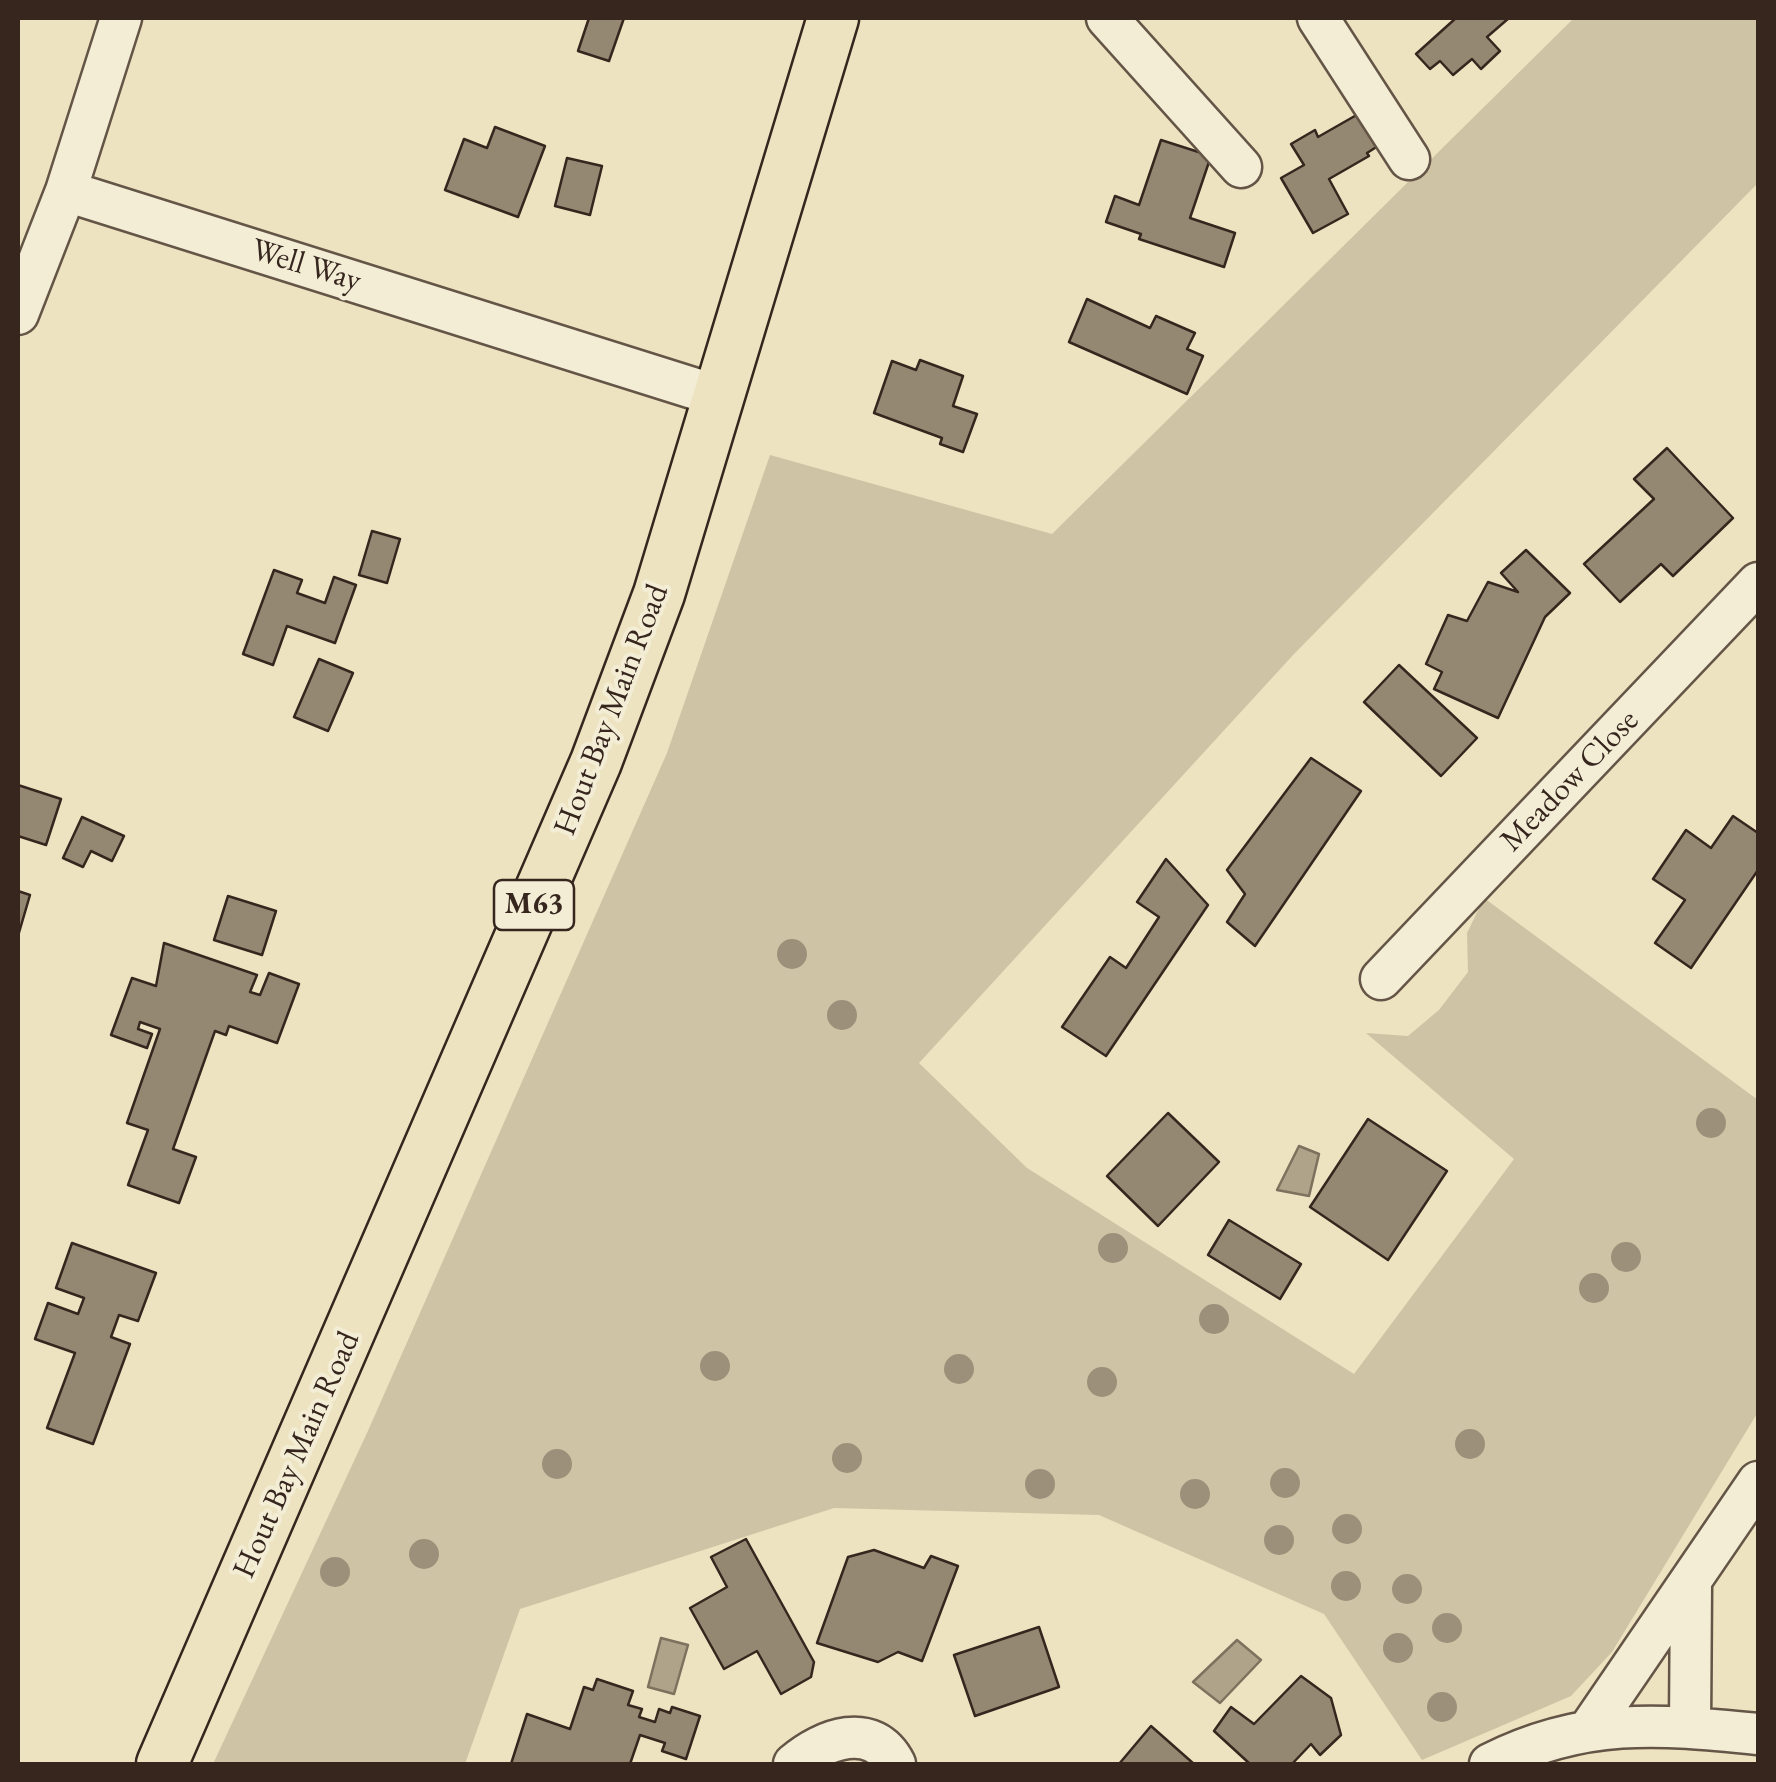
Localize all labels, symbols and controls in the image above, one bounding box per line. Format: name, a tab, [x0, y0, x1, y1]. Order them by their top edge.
street label: Well Way	[246, 231, 366, 301]
street label: Hout Bay Main Road	[546, 579, 678, 841]
street label: Meadow Close	[1493, 702, 1647, 860]
road number: M63	[494, 880, 574, 930]
street label: Hout Bay Main Road	[225, 1326, 369, 1584]

